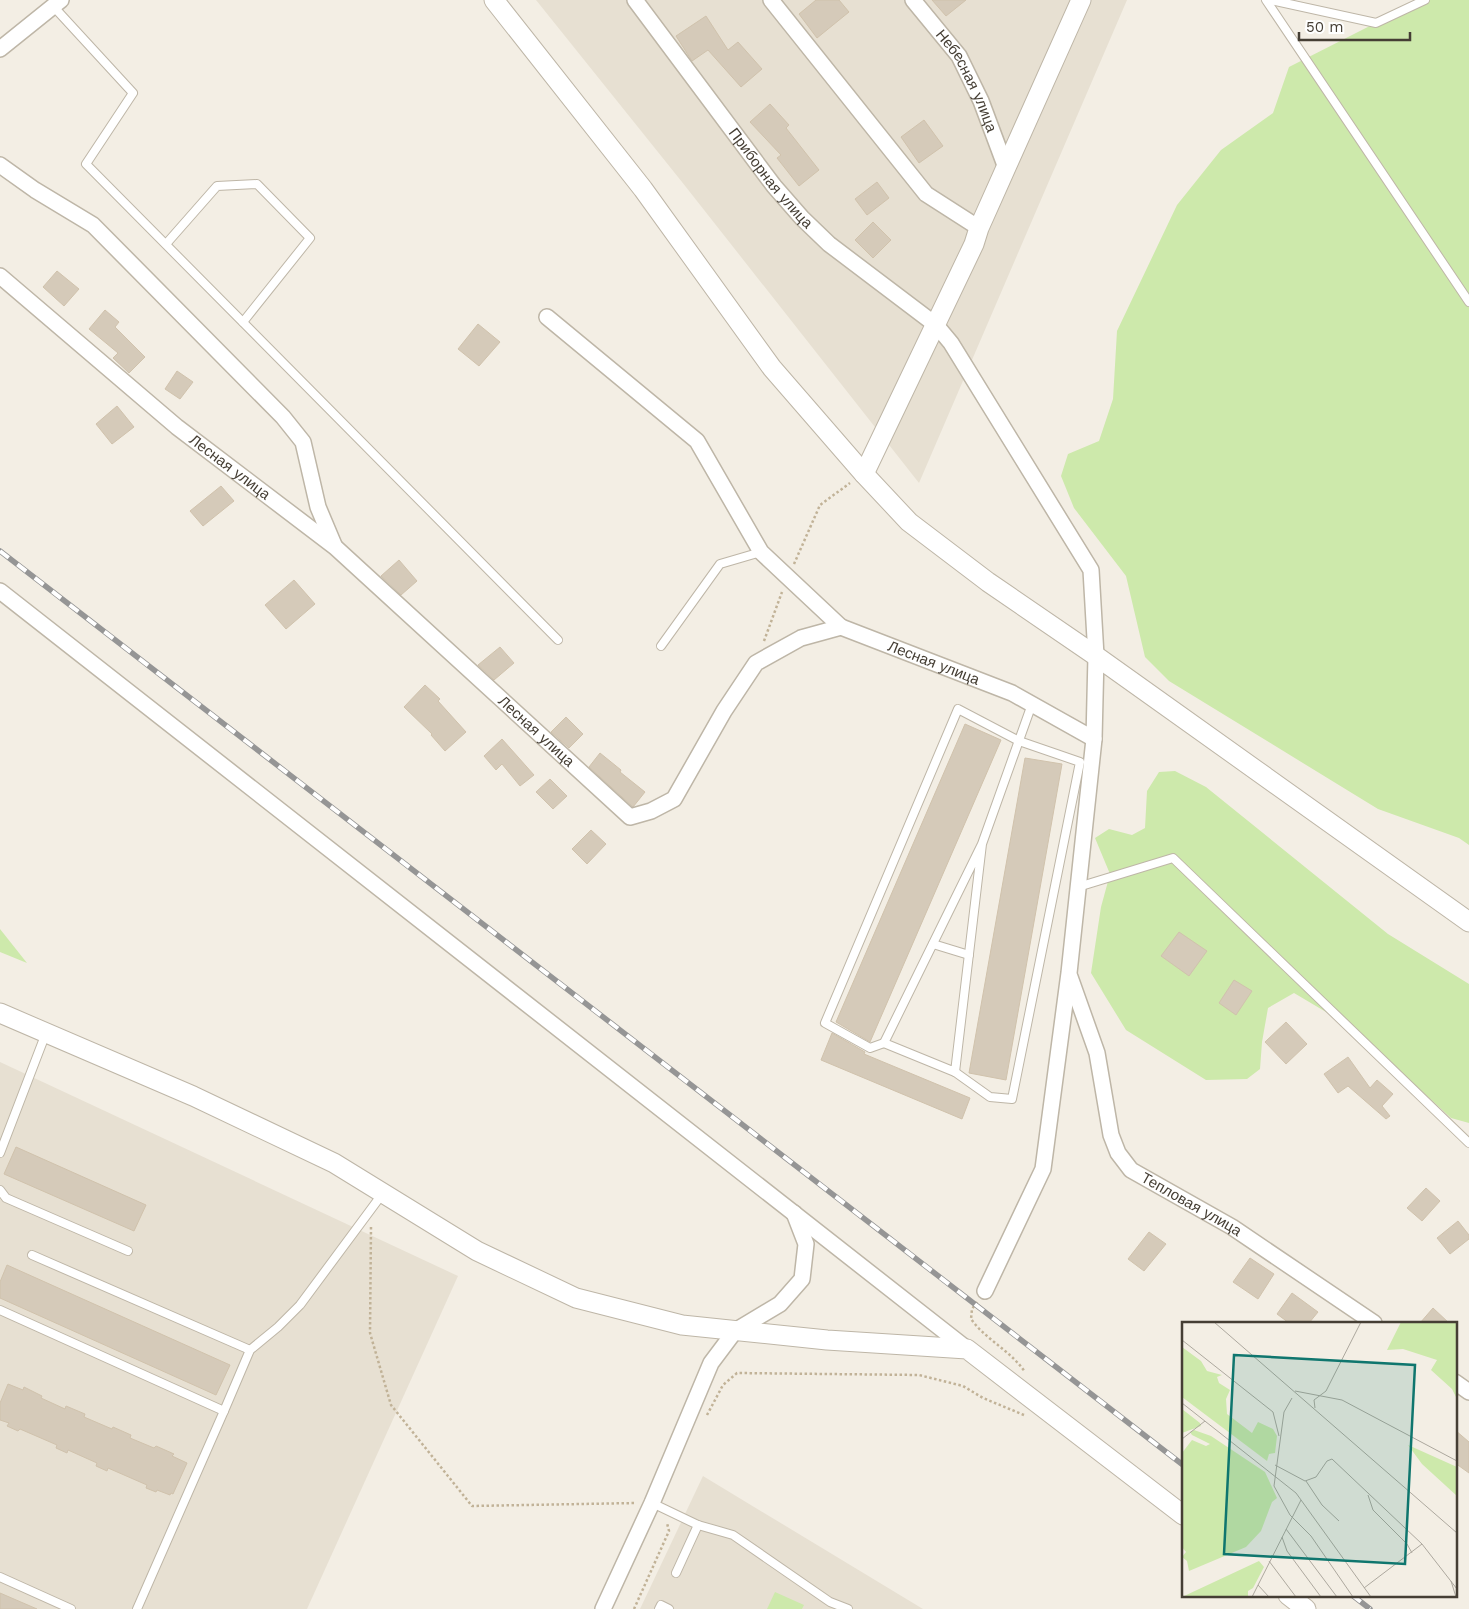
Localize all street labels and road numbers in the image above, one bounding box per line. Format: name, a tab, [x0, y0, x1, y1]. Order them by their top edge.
street label: Небесная улица	[932, 26, 1001, 135]
street label: Приборная улица	[725, 124, 817, 233]
street label: Лесная улица	[186, 431, 274, 504]
street label: Лесная улица	[885, 637, 983, 689]
street label: Лесная улица	[495, 692, 579, 771]
street label: Тепловая улица	[1138, 1169, 1246, 1240]

